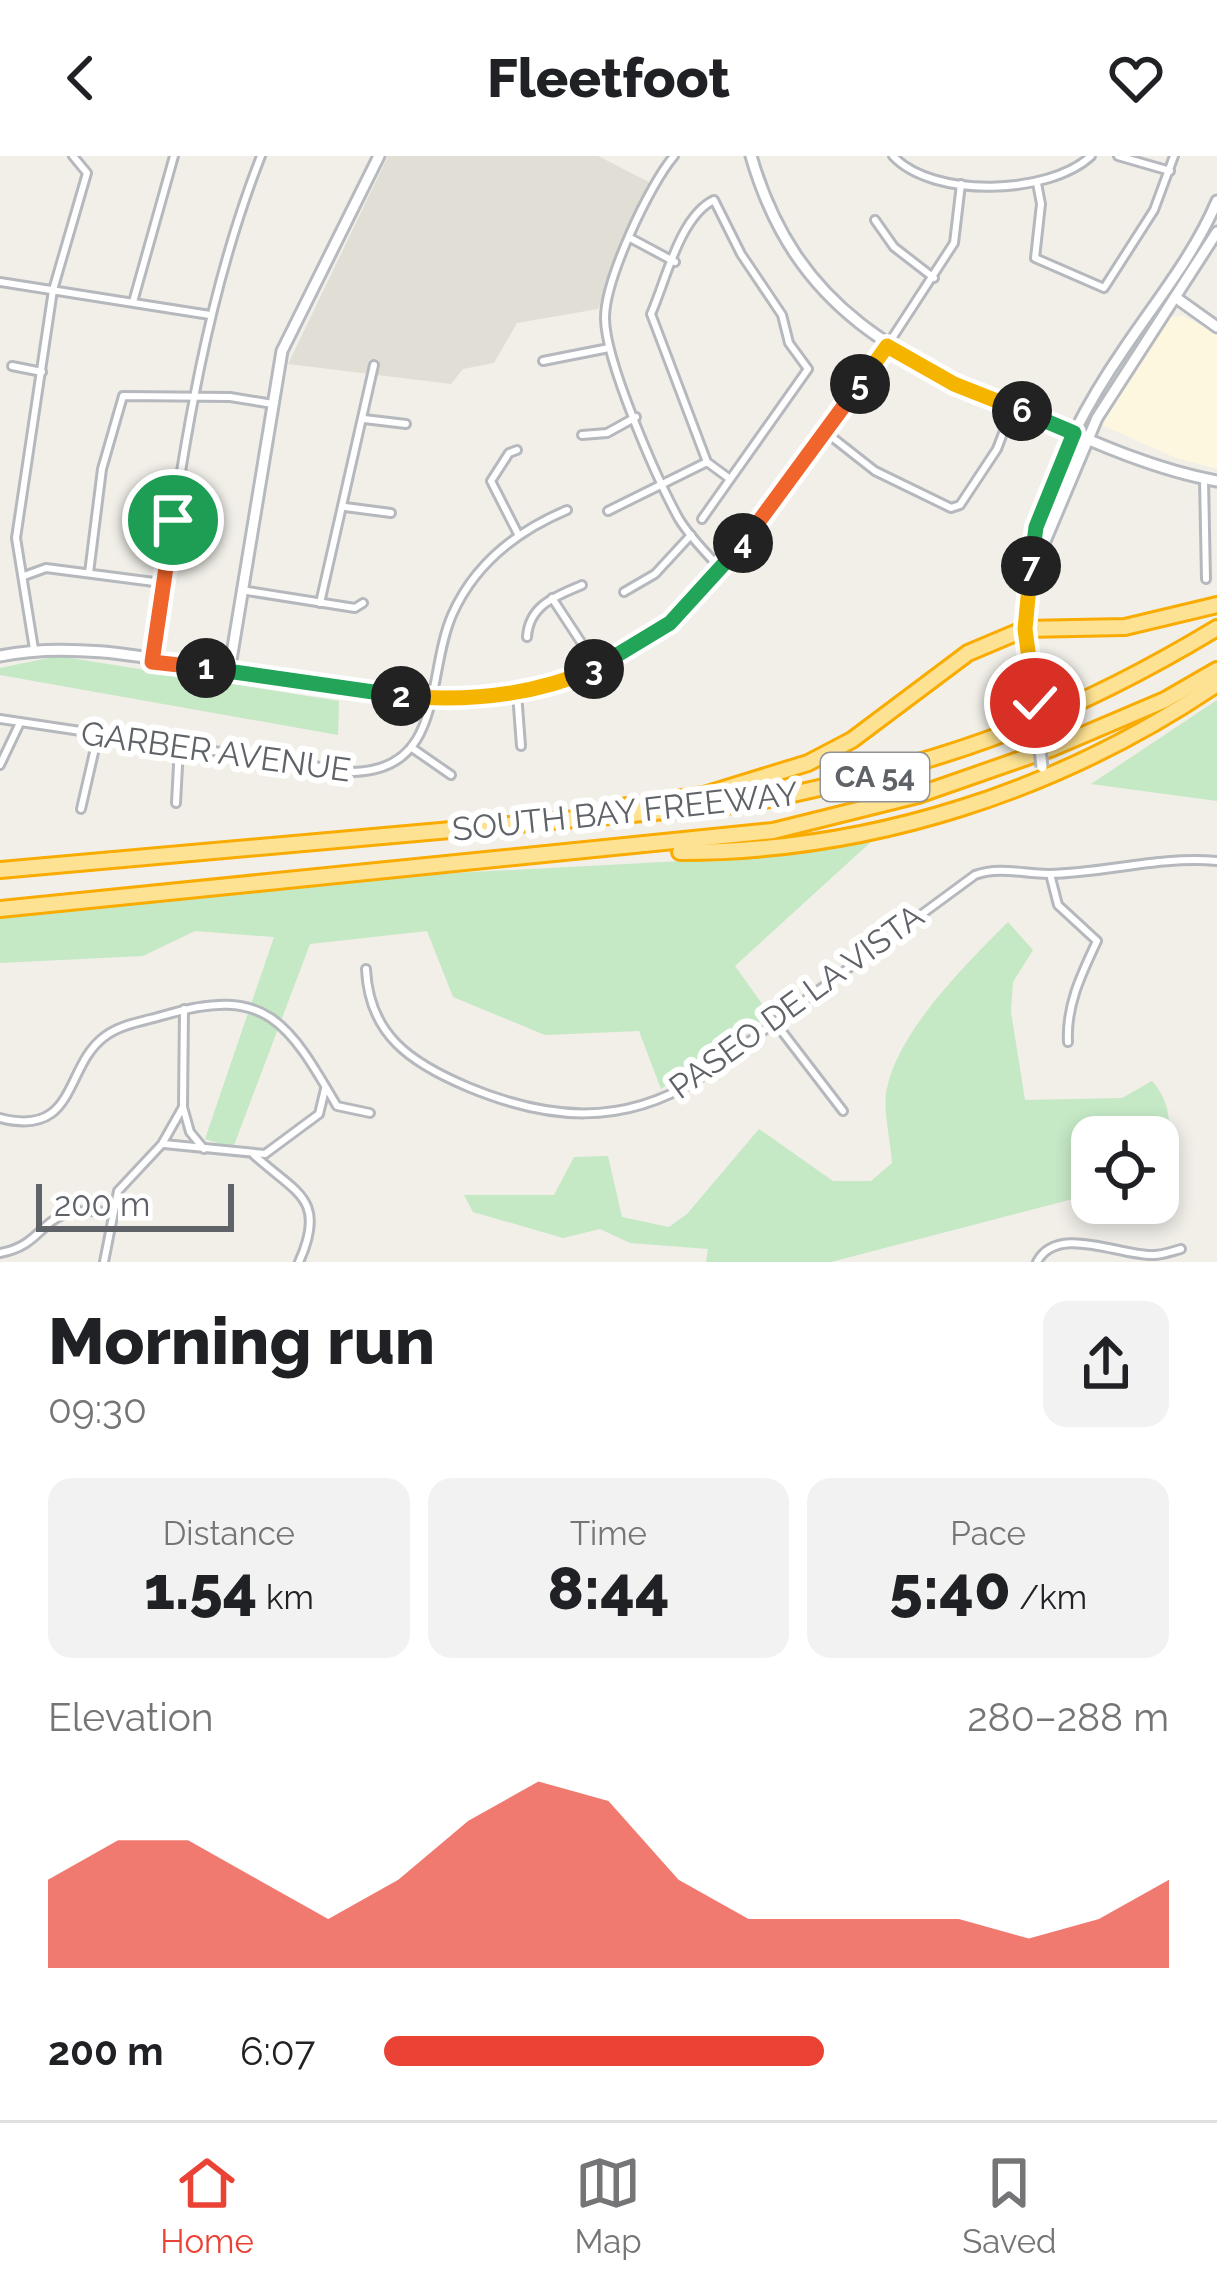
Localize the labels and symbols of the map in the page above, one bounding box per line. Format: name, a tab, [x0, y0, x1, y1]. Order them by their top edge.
pin: 5	[830, 354, 890, 414]
pin: 6	[992, 381, 1052, 441]
pin	[122, 469, 224, 571]
pin: 4	[713, 513, 773, 573]
pin: 7	[1001, 536, 1061, 596]
pin: 1	[176, 638, 236, 698]
pin: 3	[564, 639, 624, 699]
pin	[984, 652, 1086, 754]
pin: 2	[371, 666, 431, 726]
street label: GARBER AVENUE	[79, 713, 353, 790]
road number: CA 54	[821, 753, 929, 801]
street label: SOUTH BAY FREEWAY	[450, 774, 800, 849]
street label: PASEO DE LA VISTA	[662, 896, 931, 1107]
scale bar	[36, 1178, 234, 1231]

